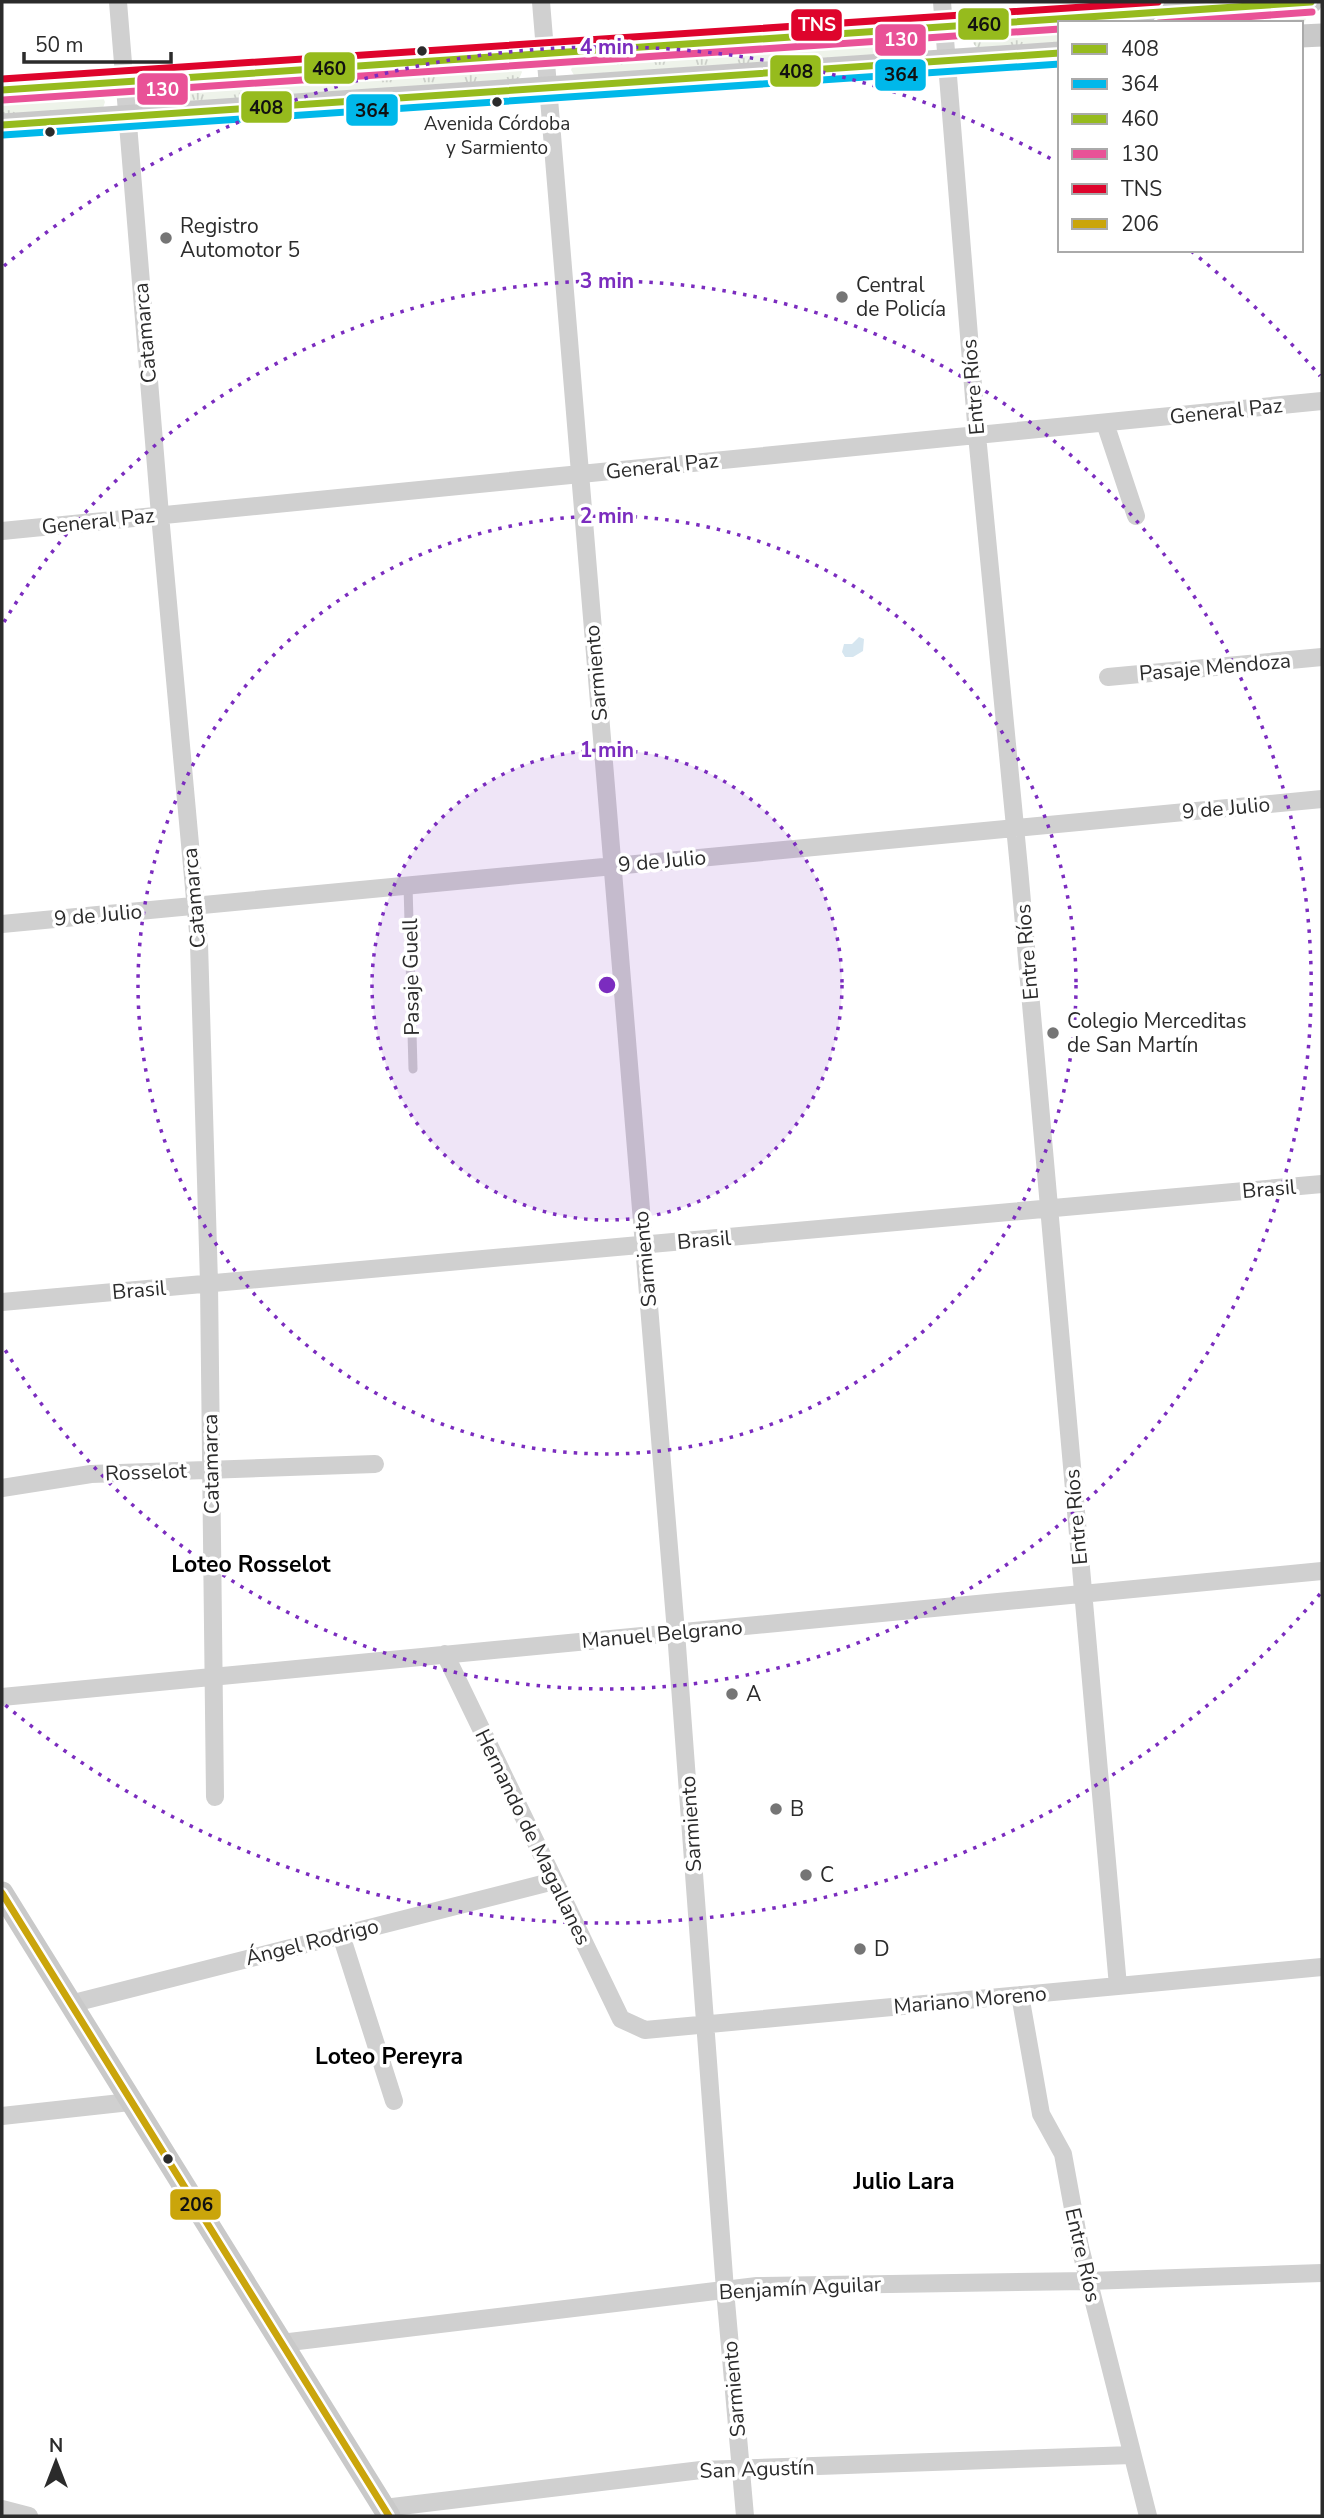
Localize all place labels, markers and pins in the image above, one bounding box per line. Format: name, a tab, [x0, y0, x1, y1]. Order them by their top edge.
unlabelled marker	[415, 44, 429, 58]
marker: Avenida Córdoba y Sarmiento	[490, 95, 504, 109]
place label: Avenida Córdoba y Sarmiento	[424, 111, 570, 161]
unlabelled marker	[43, 125, 57, 139]
place label: Registro Automotor 5	[180, 212, 300, 264]
marker: Registro Automotor 5	[158, 230, 174, 246]
place label: Central de Policía	[856, 271, 946, 323]
marker: Central de Policía	[834, 289, 850, 305]
centre of rings	[595, 973, 619, 997]
place label: Colegio Merceditas de San Martín	[1067, 1007, 1247, 1059]
marker: Colegio Merceditas de San Martín	[1045, 1025, 1061, 1041]
place label: A	[746, 1680, 761, 1708]
marker: A	[724, 1686, 740, 1702]
place label: B	[790, 1795, 804, 1823]
marker: B	[768, 1801, 784, 1817]
place label: C	[820, 1861, 834, 1889]
marker: C	[798, 1867, 814, 1883]
place label: D	[874, 1935, 890, 1963]
marker: D	[852, 1941, 868, 1957]
unlabelled marker	[161, 2152, 175, 2166]

